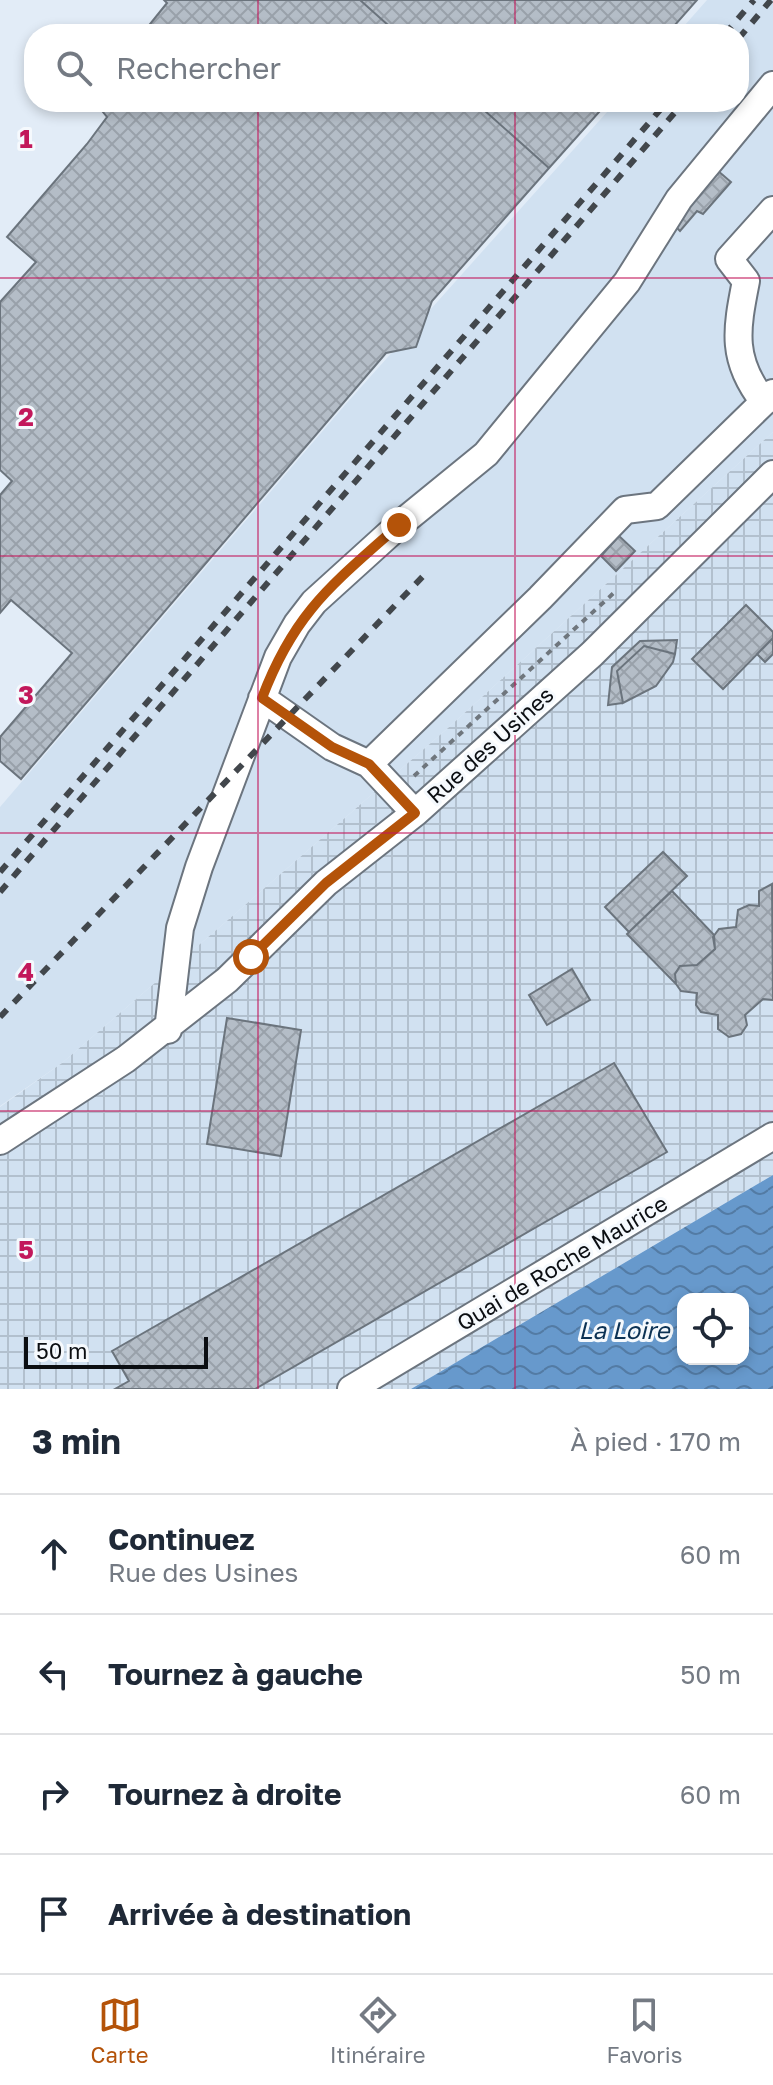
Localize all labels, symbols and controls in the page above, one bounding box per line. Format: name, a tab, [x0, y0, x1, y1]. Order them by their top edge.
search box	[24, 24, 749, 112]
icon: search	[52, 46, 96, 90]
text: Rechercher	[116, 50, 281, 86]
text: 1	[19, 123, 33, 154]
text: 2	[18, 401, 34, 432]
route end	[381, 507, 417, 543]
text: 3	[18, 679, 34, 710]
street label: Rue des Usines	[421, 681, 559, 809]
route start	[233, 939, 269, 975]
text: 4	[18, 956, 34, 987]
street label: Quai de Roche Maurice	[452, 1189, 672, 1336]
text: 5	[18, 1234, 34, 1265]
map controls	[677, 1293, 749, 1365]
button: locate	[677, 1293, 749, 1365]
water label: La Loire	[579, 1315, 671, 1344]
scale bar	[24, 1333, 208, 1369]
text: 50 m	[36, 1337, 87, 1364]
text: 3 min	[32, 1421, 121, 1461]
text: À pied · 170 m	[570, 1426, 741, 1457]
text: Continuez	[108, 1521, 255, 1557]
icon: ahead	[32, 1532, 76, 1576]
text: 60 m	[680, 1539, 741, 1570]
text: Rue des Usines	[108, 1557, 298, 1588]
icon: left	[32, 1652, 76, 1696]
text: Tournez à gauche	[108, 1656, 363, 1692]
text: 50 m	[680, 1659, 741, 1690]
icon: right	[32, 1772, 76, 1816]
text: Tournez à droite	[108, 1776, 342, 1812]
text: 60 m	[680, 1779, 741, 1810]
icon: arrive	[32, 1892, 76, 1936]
text: Arrivée à destination	[108, 1896, 411, 1932]
tab: Carte	[91, 1993, 149, 2068]
tab: Itinéraire	[330, 1993, 425, 2068]
tab: Favoris	[607, 1993, 682, 2068]

